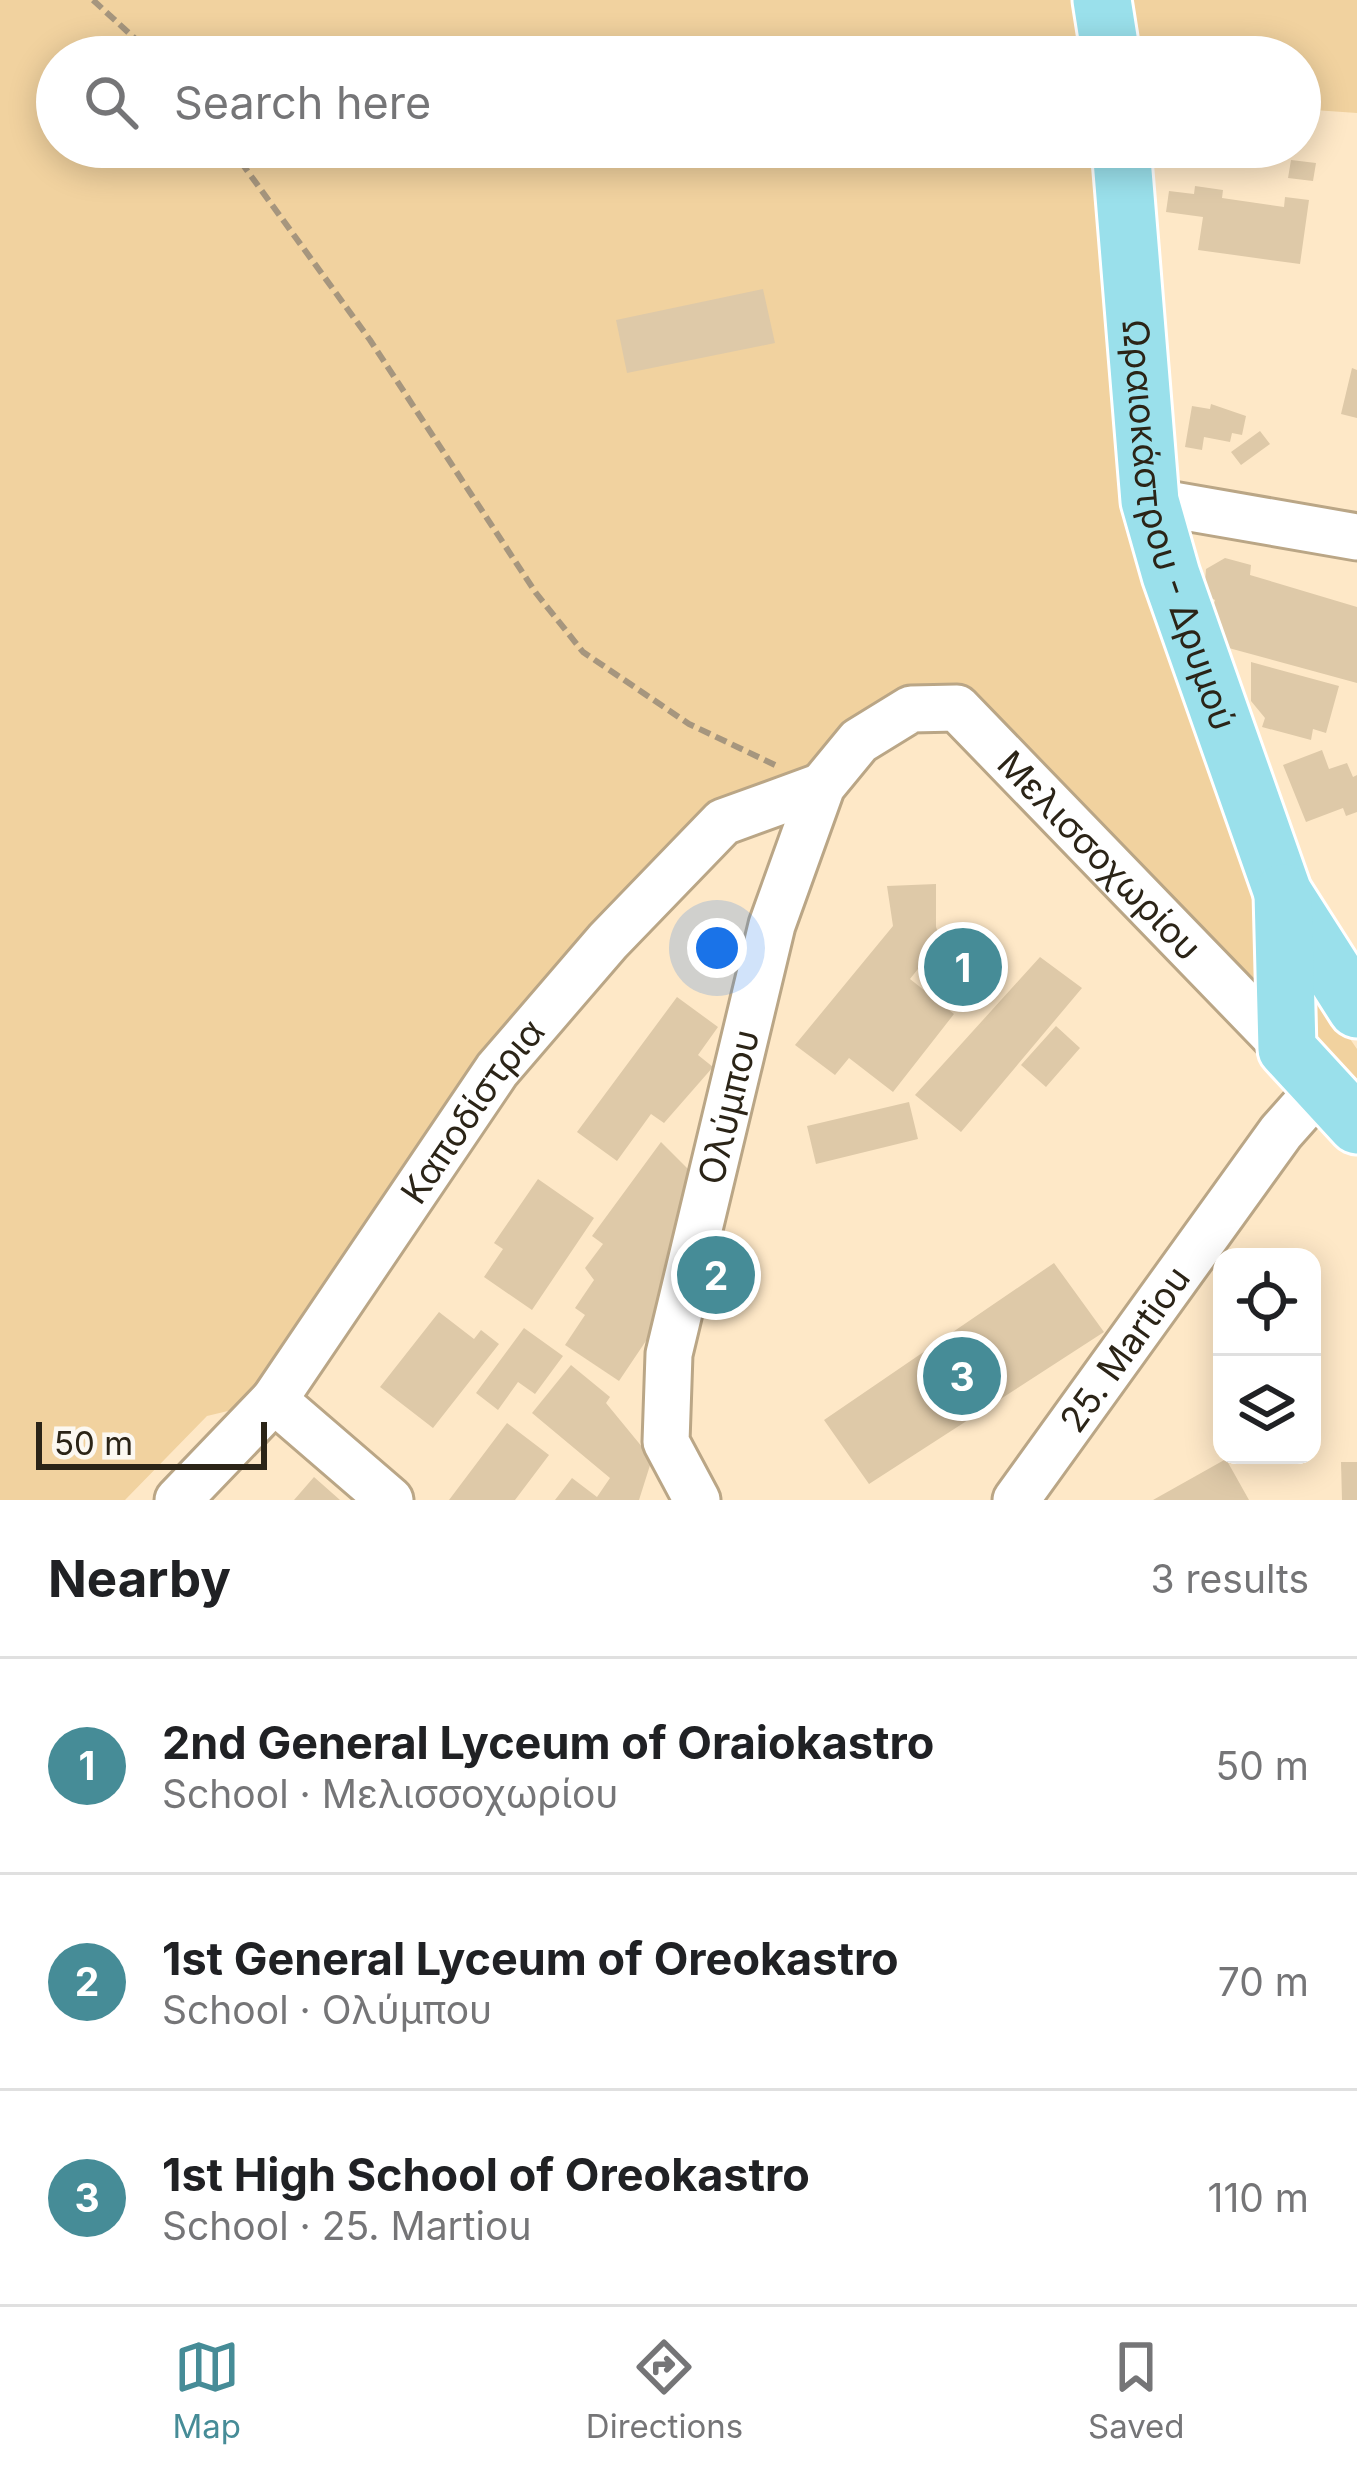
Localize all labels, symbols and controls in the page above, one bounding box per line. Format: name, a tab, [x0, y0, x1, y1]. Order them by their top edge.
search box	[36, 36, 1321, 168]
icon: search	[78, 69, 144, 135]
text: Search here	[174, 75, 431, 130]
street label: Ωραιοκάστρου - Δρυμού	[1113, 318, 1246, 736]
street label: Μελισσοχωρίου	[988, 742, 1211, 969]
your location	[687, 918, 747, 978]
pin: 1	[924, 922, 1002, 1012]
street label: Καποδίστρια	[391, 1010, 553, 1212]
street label: Ολύμπου	[689, 1025, 768, 1188]
pin: 2	[677, 1230, 755, 1320]
map controls	[1213, 1248, 1321, 1464]
button: locate	[1213, 1248, 1321, 1356]
street label: 25. Martiou	[1050, 1258, 1199, 1440]
pin: 3	[923, 1331, 1001, 1421]
button: layers	[1213, 1356, 1321, 1464]
scale bar	[36, 1416, 267, 1469]
text: 50 m	[54, 1423, 133, 1463]
text: Nearby	[48, 1548, 231, 1609]
text: 3 results	[1151, 1555, 1309, 1602]
text: 2nd General Lyceum of Oraiokastro	[162, 1715, 934, 1770]
text: 1	[79, 1742, 95, 1789]
text: 50 m	[1216, 1742, 1309, 1789]
text: School · Μελισσοχωρίου	[162, 1770, 618, 1817]
text: 1st General Lyceum of Oreokastro	[162, 1931, 899, 1986]
text: 2	[75, 1958, 99, 2005]
text: 70 m	[1218, 1958, 1309, 2005]
text: School · Ολύμπου	[162, 1986, 492, 2033]
text: 1st High School of Oreokastro	[162, 2147, 810, 2202]
text: 3	[74, 2174, 100, 2221]
text: 110 m	[1208, 2174, 1309, 2221]
text: School · 25. Martiou	[162, 2202, 531, 2249]
tab: Map	[172, 2334, 241, 2446]
tab: Directions	[586, 2334, 743, 2446]
tab: Saved	[1088, 2334, 1185, 2446]

